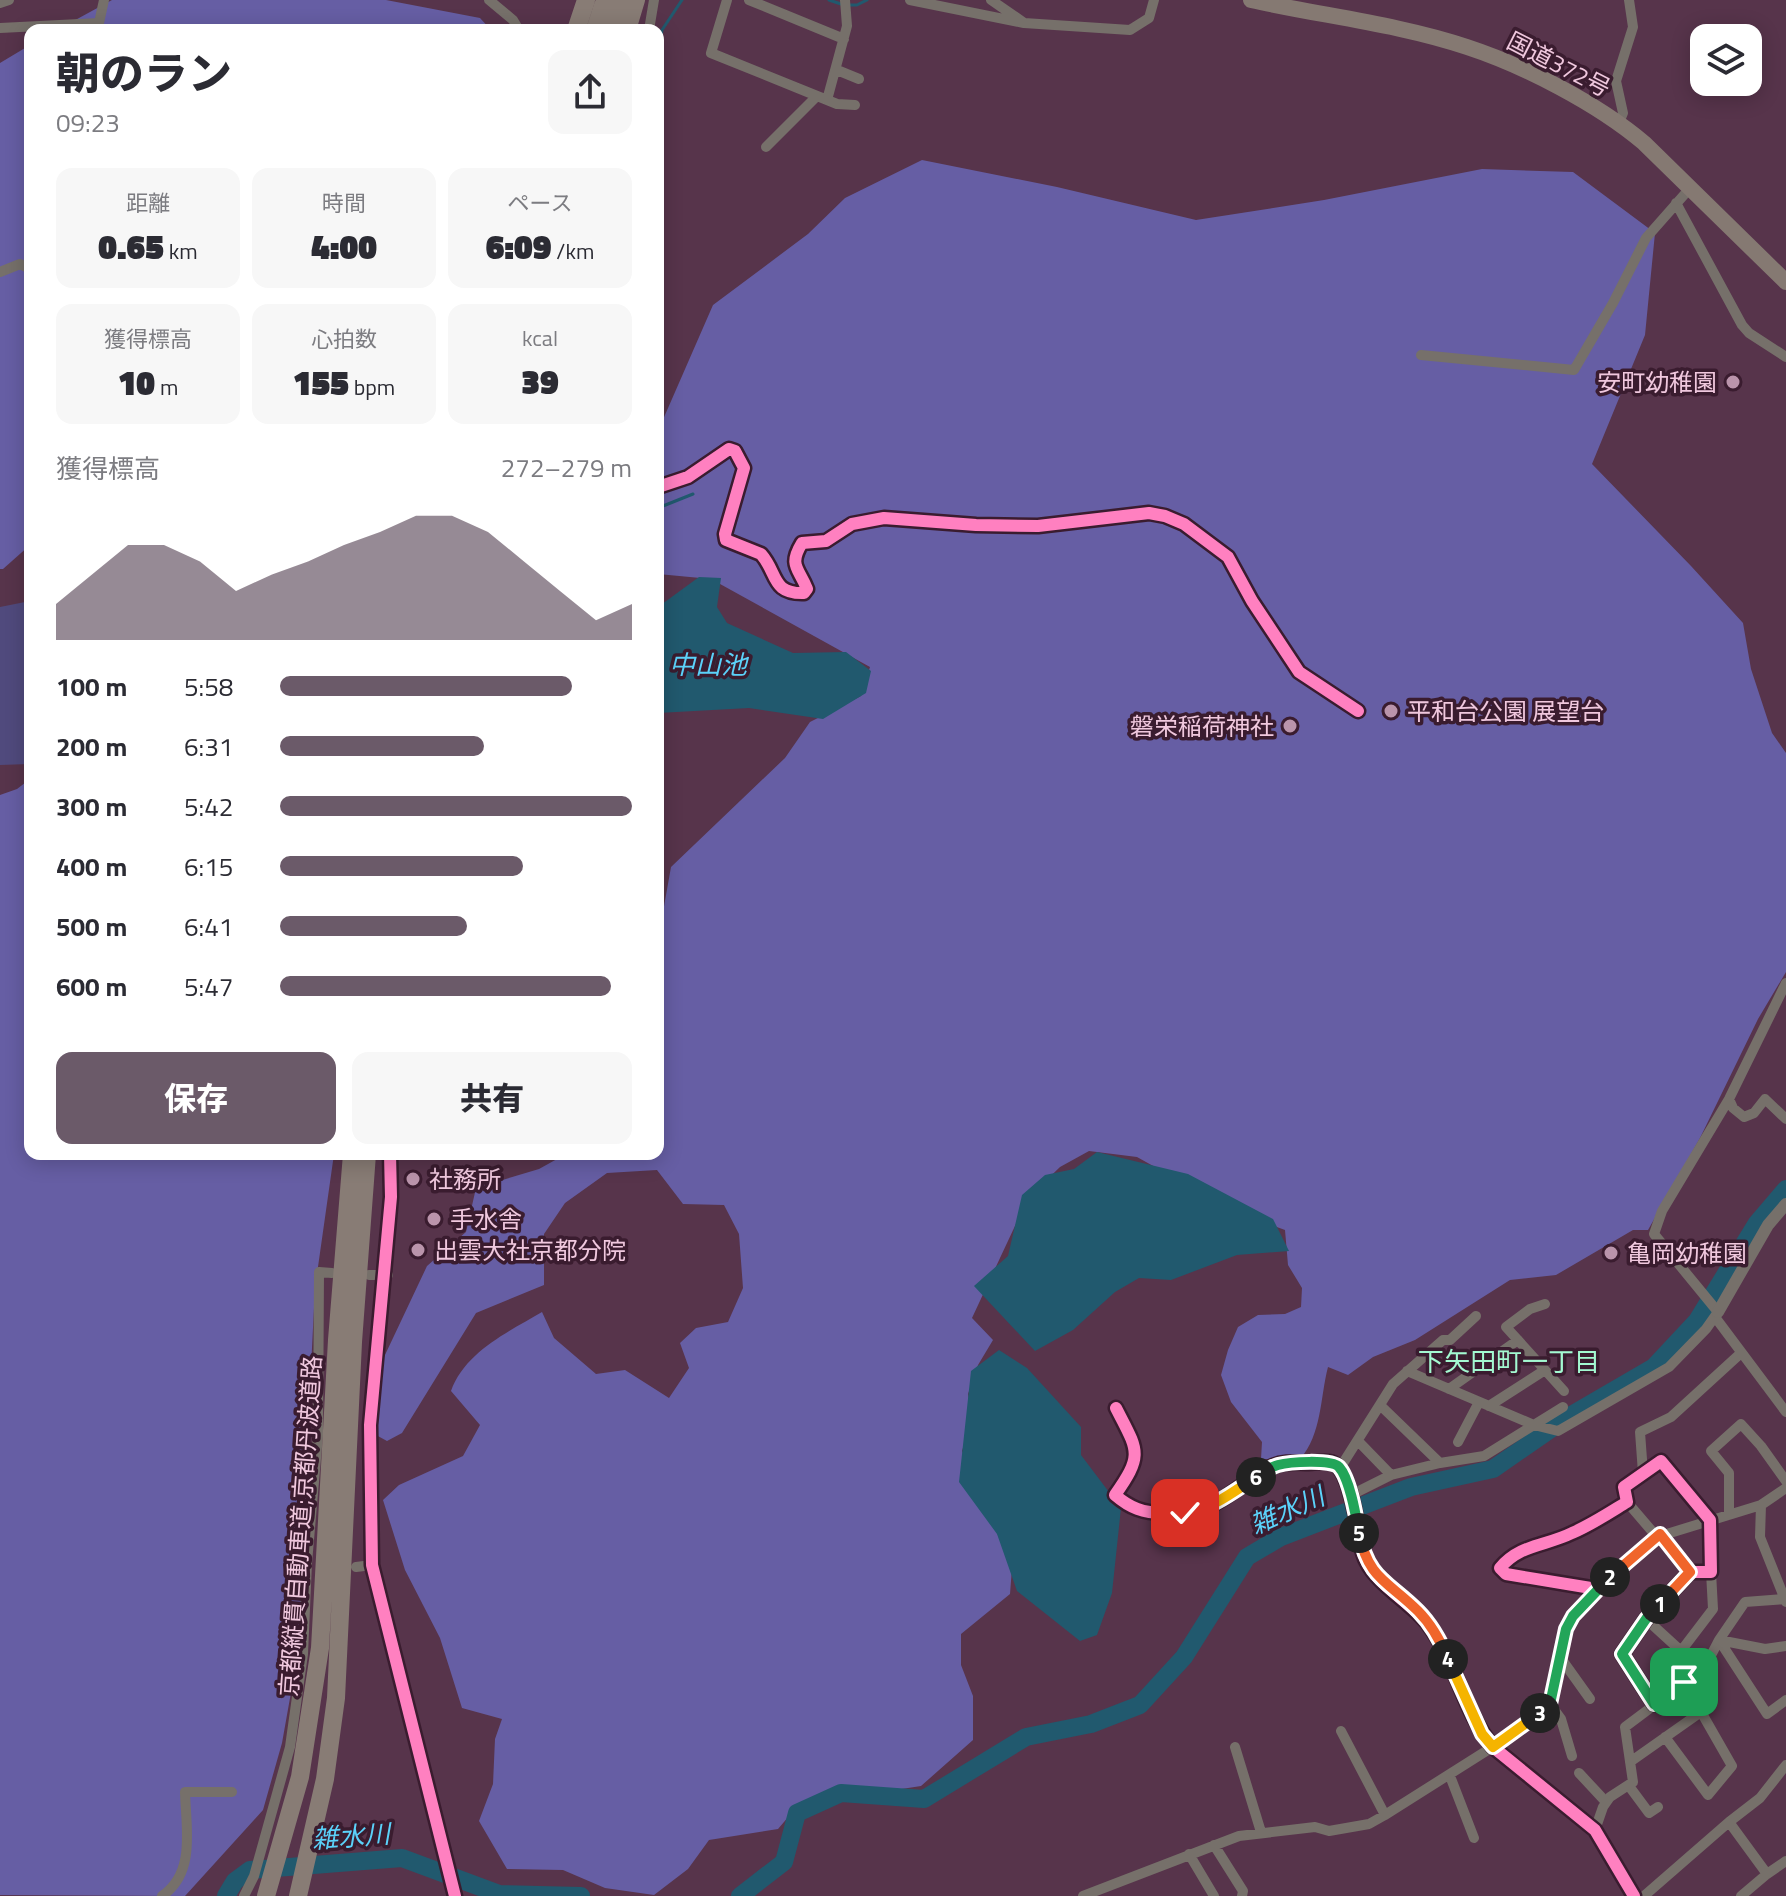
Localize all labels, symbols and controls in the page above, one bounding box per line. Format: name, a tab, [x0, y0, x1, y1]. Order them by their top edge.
street label: 国道372号	[1501, 22, 1617, 106]
map controls	[1690, 24, 1762, 96]
button: layers	[1690, 24, 1762, 96]
text: 朝のラン	[56, 39, 232, 106]
button: share	[548, 50, 632, 134]
text: 09:23	[56, 103, 120, 142]
text: 距離	[126, 186, 170, 220]
text: 時間	[322, 186, 366, 220]
text: ペース	[508, 186, 572, 220]
text: 0.65	[98, 220, 164, 272]
text: 4:00	[311, 220, 377, 272]
text: 6:09	[486, 220, 552, 272]
text: km	[164, 234, 198, 268]
text: /km	[552, 234, 594, 268]
text: kcal	[522, 321, 558, 355]
text: 獲得標高	[104, 322, 192, 356]
text: 心拍数	[311, 322, 377, 356]
text: 39	[521, 355, 559, 407]
text: 10	[118, 356, 155, 408]
text: 155	[293, 356, 349, 408]
place label: 安町幼稚園	[1597, 364, 1717, 400]
text: m	[155, 370, 178, 404]
text: bpm	[349, 370, 395, 404]
marker: 安町幼稚園	[1724, 373, 1742, 391]
text: 272–279 m	[501, 448, 632, 487]
text: 獲得標高	[56, 449, 160, 488]
water label: 中山池	[669, 645, 750, 684]
text: 100 m	[56, 667, 127, 706]
text: 5:58	[184, 667, 233, 706]
place label: 平和台公園 展望台	[1407, 693, 1604, 729]
marker: 平和台公園 展望台	[1382, 702, 1400, 720]
place label: 磐栄稲荷神社	[1130, 708, 1274, 744]
marker: 磐栄稲荷神社	[1281, 717, 1299, 735]
text: 200 m	[56, 727, 127, 766]
text: 6:31	[184, 727, 233, 766]
text: 300 m	[56, 787, 127, 826]
text: 5:42	[184, 787, 233, 826]
text: 400 m	[56, 847, 127, 886]
text: 6:15	[184, 847, 233, 886]
text: 500 m	[56, 907, 127, 946]
text: 6:41	[184, 907, 233, 946]
text: 600 m	[56, 967, 127, 1006]
text: 5:47	[184, 967, 233, 1006]
button: 保存	[56, 1052, 336, 1144]
button: 共有	[352, 1052, 632, 1144]
place label: 社務所	[429, 1161, 501, 1197]
marker: 社務所	[404, 1170, 422, 1188]
place label: 手水舎	[450, 1201, 522, 1237]
marker: 手水舎	[425, 1210, 443, 1228]
place label: 出雲大社京都分院	[434, 1232, 626, 1268]
place label: 亀岡幼稚園	[1627, 1235, 1747, 1271]
marker: 出雲大社京都分院	[409, 1241, 427, 1259]
marker: 亀岡幼稚園	[1602, 1244, 1620, 1262]
district label: 下矢田町一丁目	[1418, 1342, 1600, 1381]
street label: 京都縦貫自動車道;京都丹波道路	[270, 1354, 330, 1698]
pin: 6	[1236, 1457, 1276, 1497]
text: 6	[1250, 1460, 1262, 1494]
water label: 雑水川	[1243, 1475, 1333, 1544]
pin	[1151, 1479, 1219, 1547]
icon: check	[1163, 1491, 1207, 1535]
pin: 5	[1339, 1513, 1379, 1553]
text: 5	[1353, 1516, 1365, 1550]
pin: 2	[1590, 1557, 1630, 1597]
text: 2	[1604, 1560, 1616, 1594]
pin: 1	[1640, 1584, 1680, 1624]
text: 1	[1654, 1587, 1666, 1621]
pin: 4	[1428, 1639, 1468, 1679]
text: 4	[1442, 1642, 1454, 1676]
pin	[1650, 1648, 1718, 1716]
icon: arrive	[1662, 1660, 1706, 1704]
pin: 3	[1520, 1693, 1560, 1733]
text: 3	[1534, 1696, 1546, 1730]
water label: 雑水川	[311, 1814, 394, 1858]

